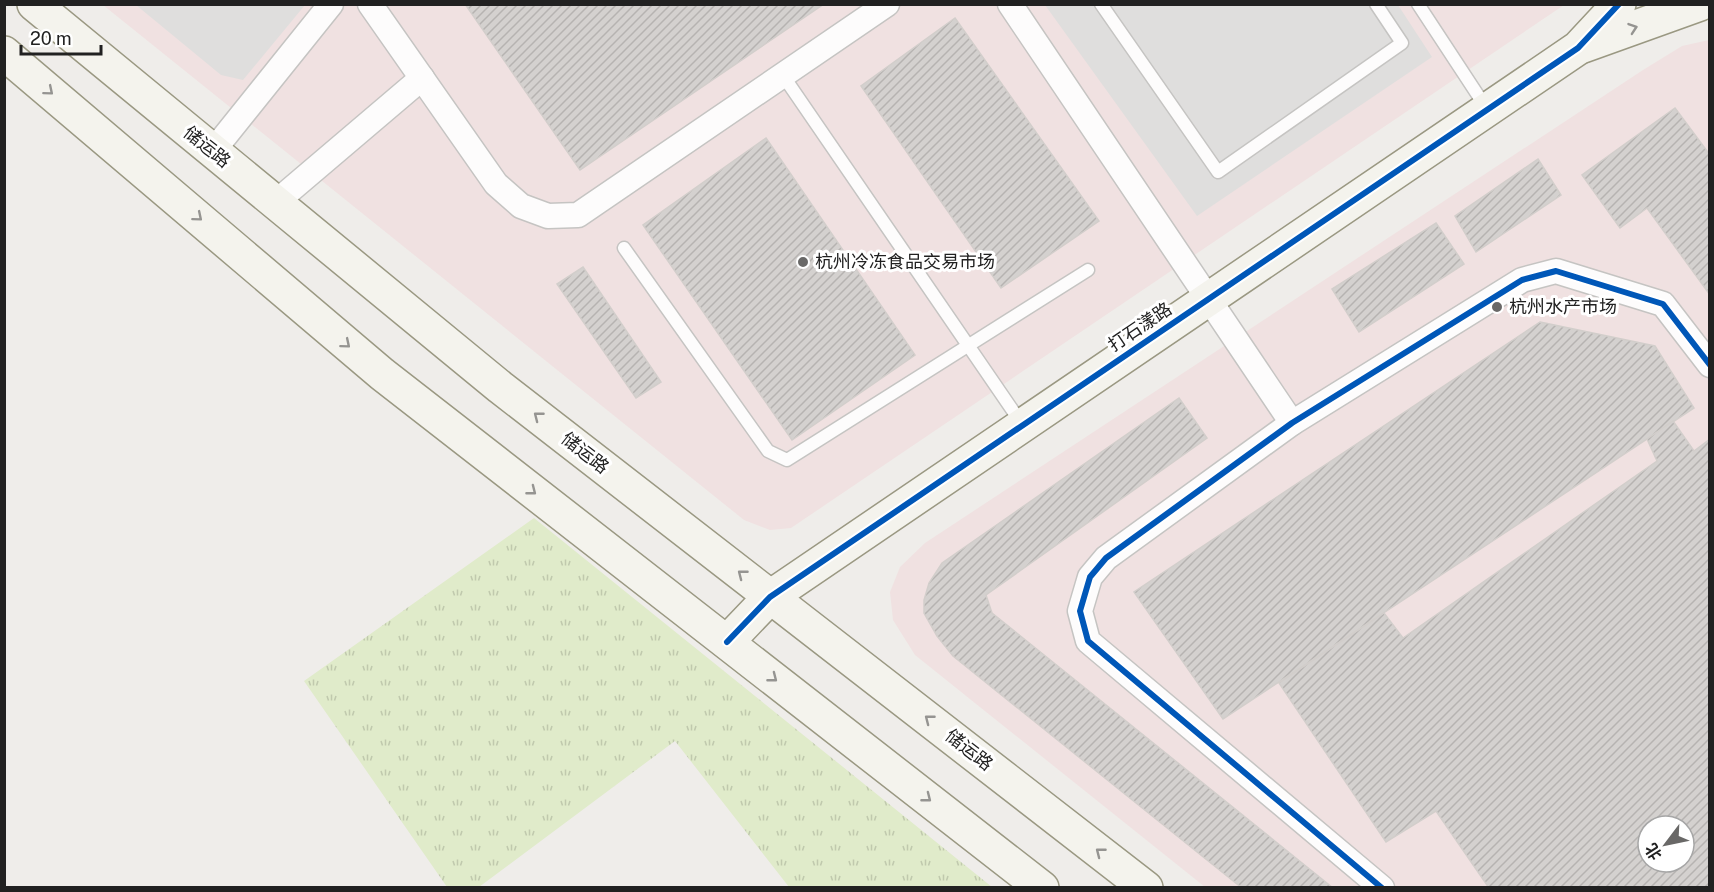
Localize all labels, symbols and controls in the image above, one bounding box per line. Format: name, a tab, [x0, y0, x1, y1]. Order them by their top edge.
scale bar	[21, 18, 100, 56]
one-way arrow	[1627, 23, 1638, 36]
text: 20 m	[30, 28, 72, 49]
one-way arrow	[42, 84, 53, 95]
street label: 储运路	[180, 121, 235, 172]
one-way arrow	[191, 210, 202, 221]
place label: 杭州冷冻食品交易市场	[815, 251, 995, 272]
marker: 杭州冷冻食品交易市场	[796, 255, 810, 269]
place label: 杭州水产市场	[1509, 296, 1617, 317]
street label: 打石漾路	[1104, 298, 1175, 355]
marker: 杭州水产市场	[1490, 300, 1504, 314]
one-way arrow	[339, 336, 350, 347]
one-way arrow	[534, 413, 545, 424]
street label: 储运路	[558, 428, 613, 478]
one-way arrow	[525, 483, 536, 494]
one-way arrow	[738, 571, 749, 582]
one-way arrow	[766, 671, 777, 682]
one-way arrow	[925, 716, 936, 727]
street label: 储运路	[942, 725, 997, 775]
one-way arrow	[920, 790, 931, 801]
north arrow	[1636, 814, 1696, 874]
text: 北	[1641, 840, 1666, 864]
one-way arrow	[1096, 848, 1107, 859]

